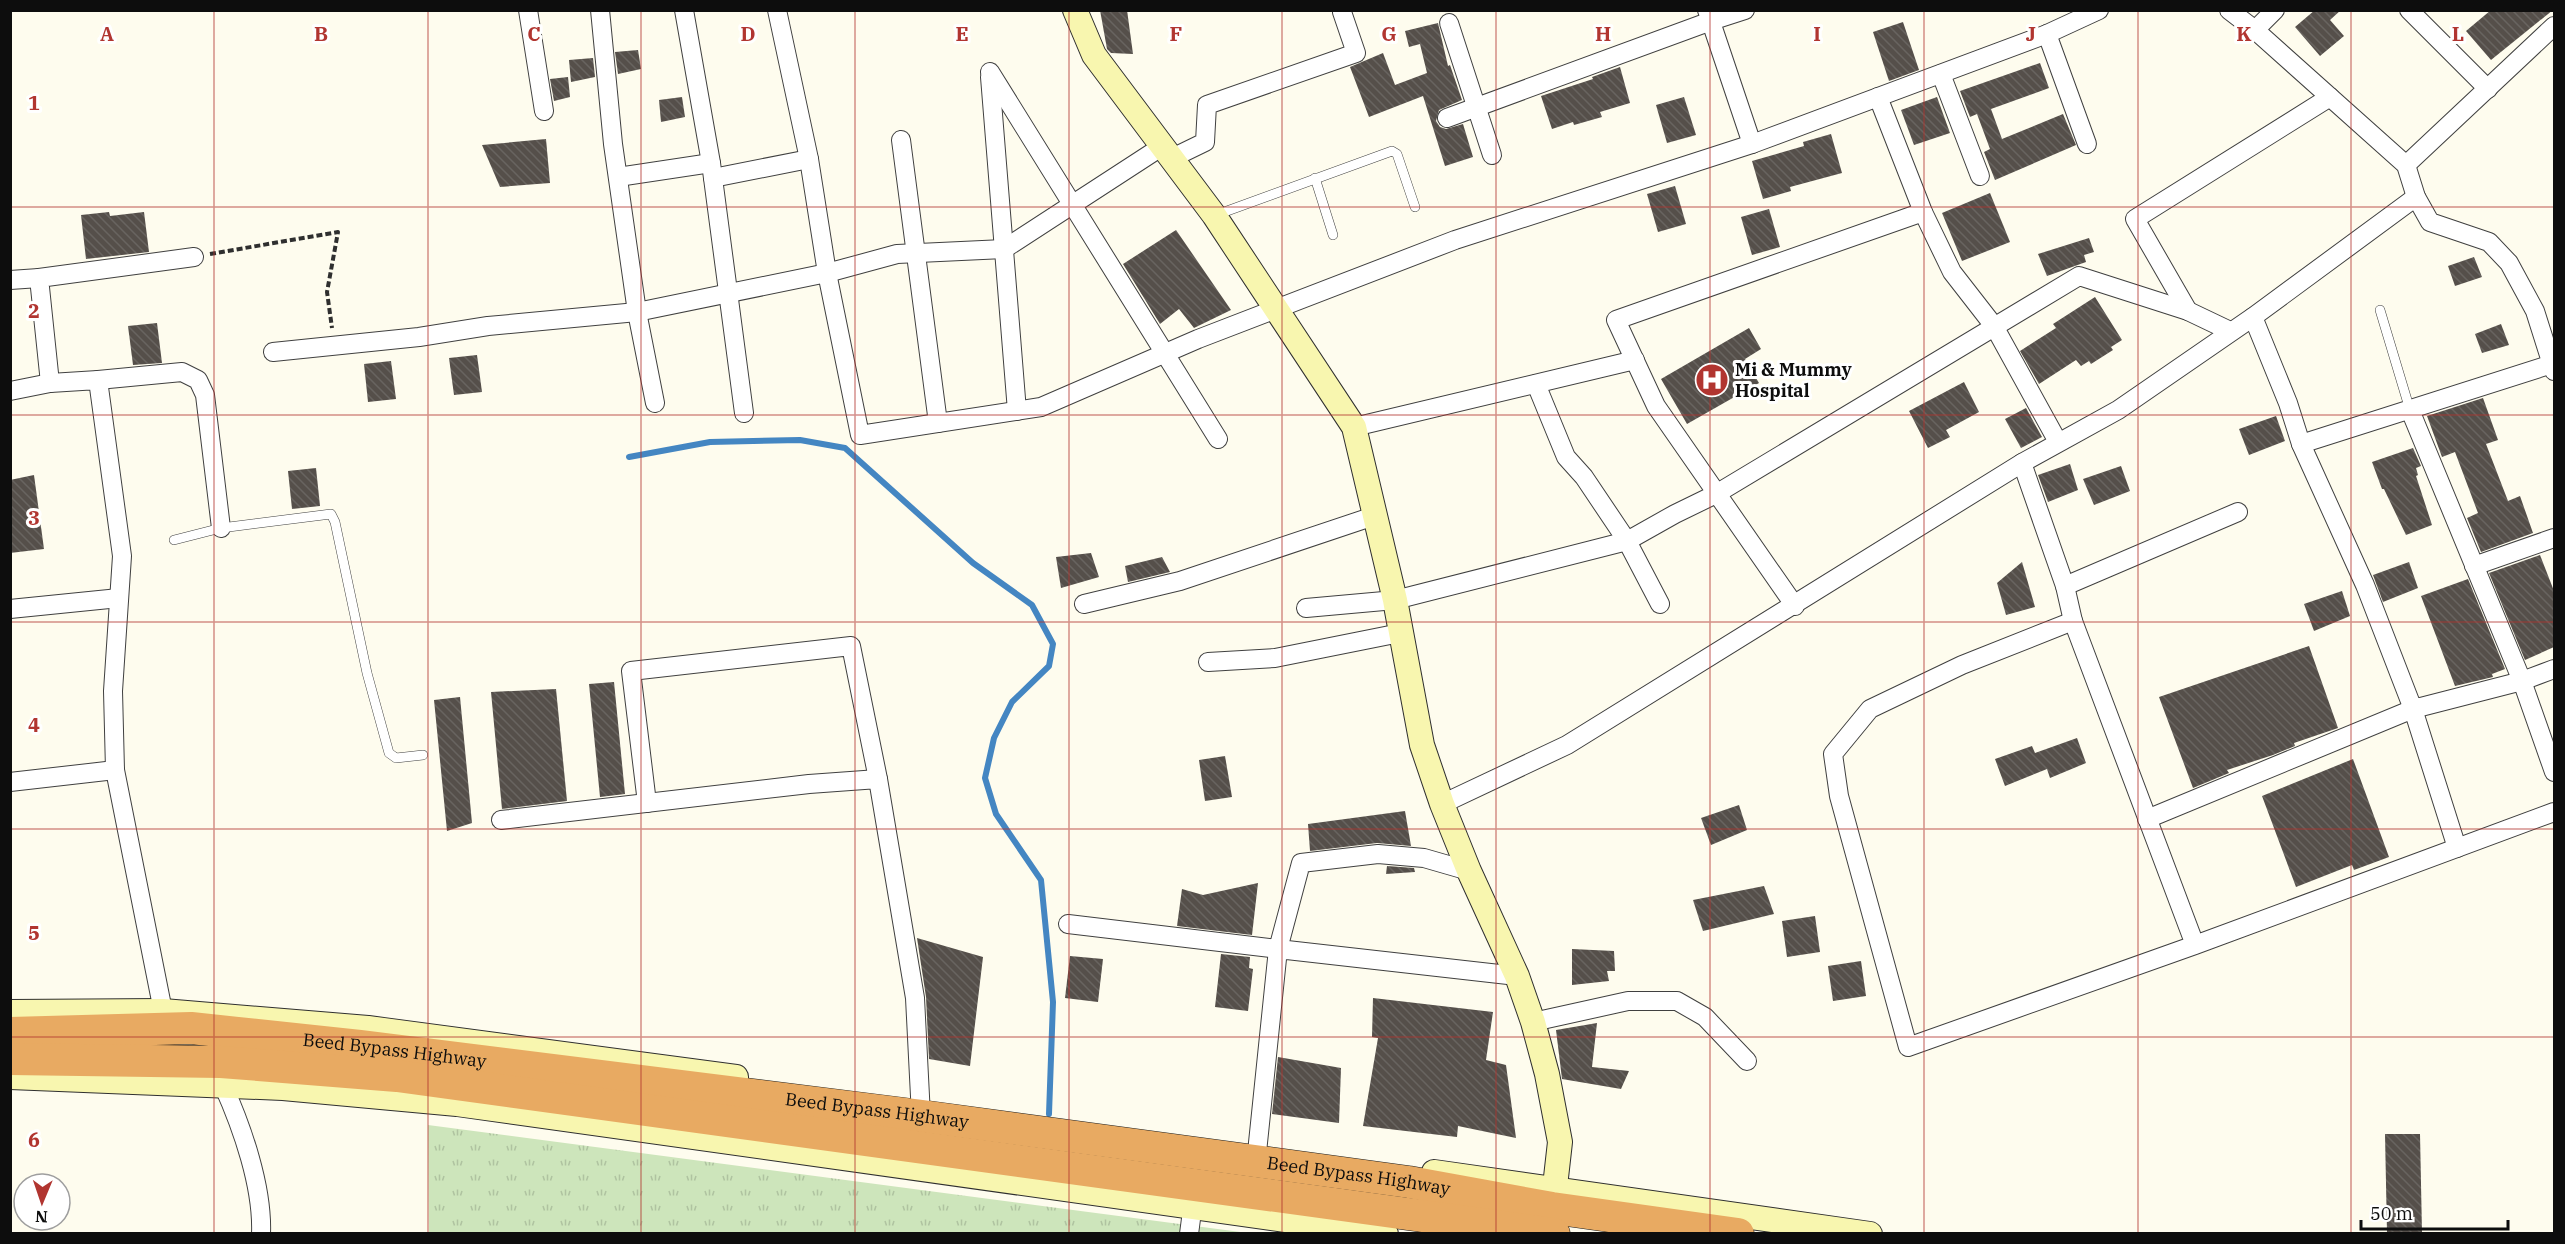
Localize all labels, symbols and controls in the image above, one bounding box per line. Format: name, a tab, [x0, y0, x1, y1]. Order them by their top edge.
text: A	[100, 20, 114, 47]
text: B	[314, 20, 328, 47]
text: C	[527, 20, 541, 47]
text: D	[740, 20, 756, 47]
text: E	[955, 20, 969, 47]
text: F	[1170, 20, 1182, 47]
text: G	[1381, 20, 1397, 47]
text: H	[1595, 20, 1611, 47]
text: I	[1813, 20, 1821, 47]
text: J	[2026, 20, 2036, 47]
text: K	[2236, 20, 2252, 47]
text: L	[2452, 20, 2464, 47]
text: 1	[28, 89, 40, 116]
text: 2	[28, 297, 40, 324]
place label: Mi & Mummy Hospital	[1735, 358, 1852, 402]
hospital icon: Mi & Mummy Hospital	[1694, 362, 1730, 398]
text: 3	[28, 504, 40, 531]
text: 4	[28, 711, 40, 738]
text: 5	[28, 919, 40, 946]
street label: Beed Bypass Highway	[302, 1028, 488, 1073]
street label: Beed Bypass Highway	[784, 1087, 971, 1133]
text: 6	[28, 1126, 40, 1153]
street label: Beed Bypass Highway	[1266, 1151, 1452, 1200]
north arrow	[12, 1172, 72, 1232]
scale bar	[2361, 1193, 2508, 1231]
text: 50 m	[2370, 1202, 2413, 1225]
text: N	[35, 1207, 48, 1227]

